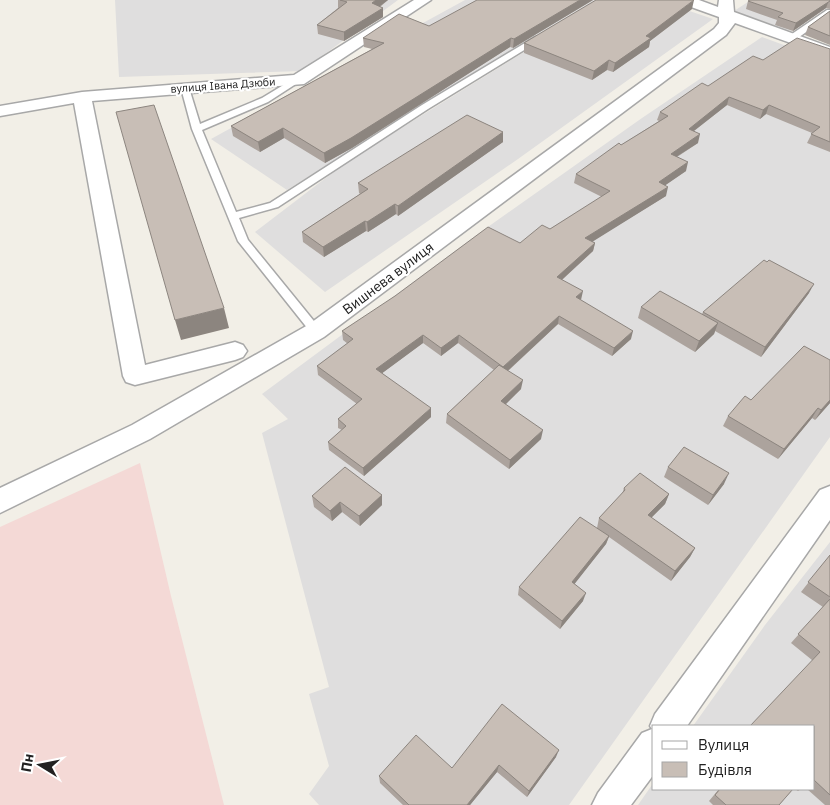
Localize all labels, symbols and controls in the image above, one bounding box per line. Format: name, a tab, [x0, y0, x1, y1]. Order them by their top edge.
street label: вулиця Івана Дзюби	[170, 74, 276, 96]
street label: Вишнева вулиця	[339, 238, 437, 318]
legend	[652, 725, 815, 790]
text: Вулиця	[698, 735, 749, 754]
north arrow	[15, 740, 65, 790]
text: Пн	[17, 752, 38, 773]
text: Будівля	[698, 760, 752, 779]

